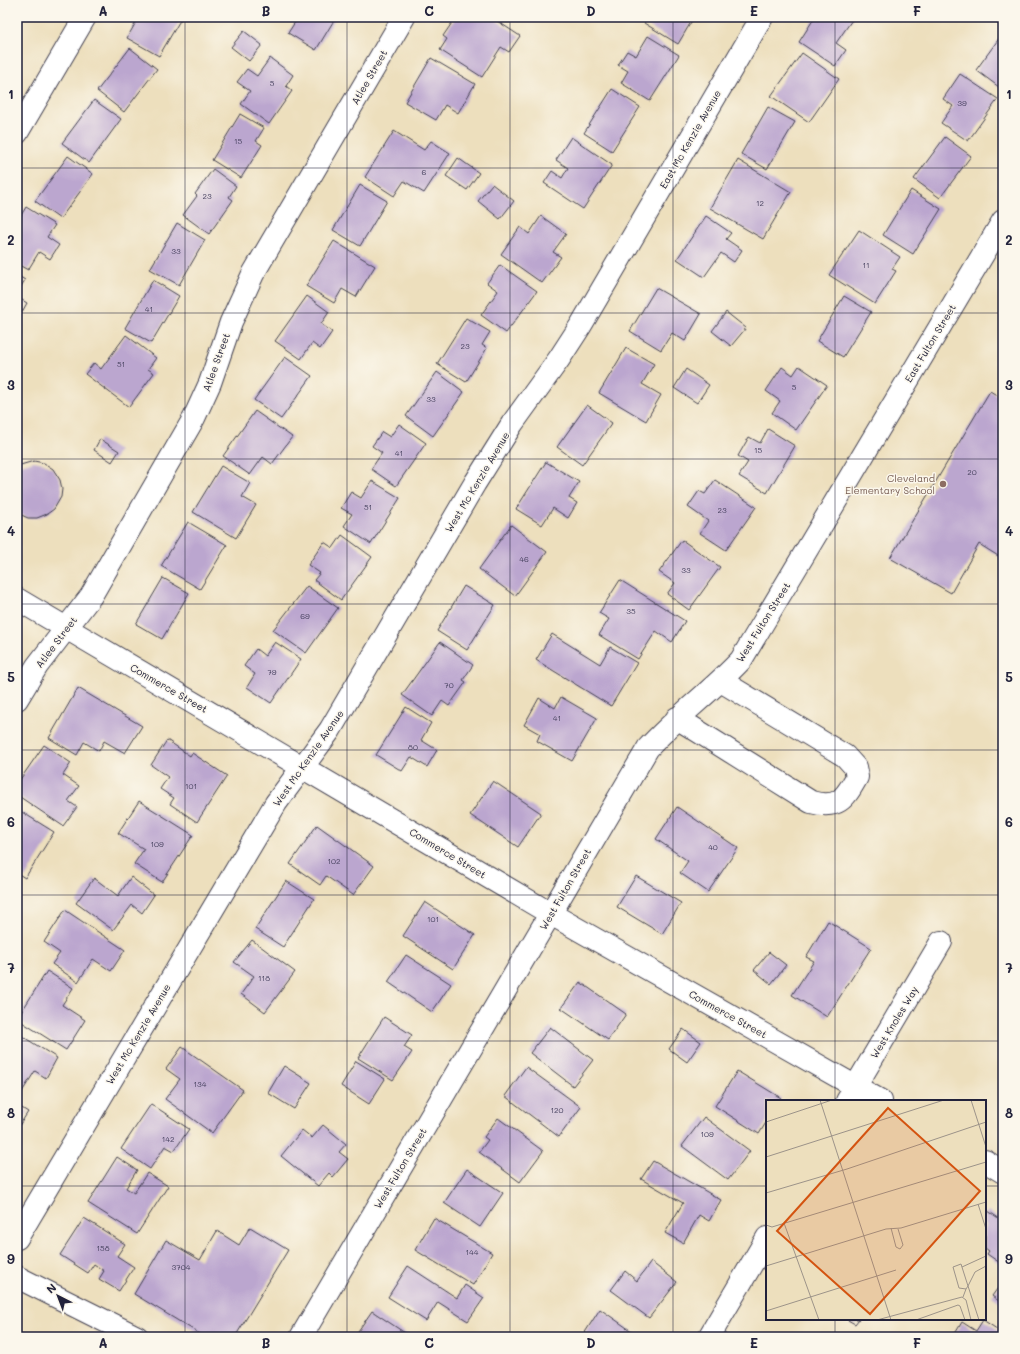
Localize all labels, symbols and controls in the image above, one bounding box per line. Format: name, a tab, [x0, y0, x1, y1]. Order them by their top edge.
text: A	[98, 2, 108, 19]
text: B	[262, 2, 271, 19]
text: C	[424, 2, 434, 19]
text: D	[586, 2, 596, 19]
text: E	[750, 2, 758, 19]
text: F	[913, 2, 921, 19]
street label: Atlee Street	[348, 47, 390, 107]
house number: 5	[270, 78, 275, 88]
text: 1	[8, 85, 14, 102]
text: 1	[1006, 85, 1012, 102]
street label: East Mc Kenzie Avenue	[656, 87, 724, 191]
house number: 39	[957, 98, 967, 108]
house number: 15	[234, 136, 242, 146]
house number: 6	[422, 167, 427, 177]
house number: 23	[202, 191, 212, 201]
house number: 12	[756, 198, 764, 208]
text: 2	[7, 231, 15, 248]
text: 2	[1005, 231, 1013, 248]
house number: 33	[171, 246, 181, 256]
house number: 11	[862, 260, 870, 270]
street label: East Fulton Street	[901, 301, 959, 385]
house number: 41	[145, 304, 153, 314]
street label: Atlee Street	[199, 331, 233, 393]
house number: 23	[460, 341, 470, 351]
house number: 51	[117, 359, 125, 369]
text: 3	[7, 376, 15, 393]
text: 3	[1005, 376, 1013, 393]
house number: 5	[792, 382, 797, 392]
house number: 33	[426, 394, 436, 404]
street label: West Mc Kenzie Avenue	[441, 429, 513, 535]
house number: 15	[754, 445, 762, 455]
house number: 41	[395, 448, 403, 458]
house number: 20	[967, 467, 977, 477]
place label: Cleveland Elementary School	[845, 471, 935, 497]
marker: Cleveland Elementary School	[938, 479, 948, 489]
house number: 51	[364, 502, 372, 512]
house number: 23	[717, 505, 727, 515]
text: 4	[7, 522, 15, 539]
text: 4	[1005, 522, 1013, 539]
house number: 46	[519, 554, 529, 564]
house number: 33	[681, 565, 691, 575]
street label: West Fulton Street	[733, 579, 793, 665]
house number: 35	[626, 606, 636, 616]
house number: 69	[300, 611, 310, 621]
street label: Atlee Street	[32, 613, 80, 671]
street label: Commerce Street	[128, 660, 210, 716]
house number: 79	[267, 667, 277, 677]
text: 5	[7, 668, 15, 685]
text: 5	[1005, 668, 1013, 685]
house number: 70	[444, 680, 454, 690]
street label: West Mc Kenzie Avenue	[269, 707, 347, 809]
house number: 41	[553, 713, 561, 723]
house number: 80	[408, 742, 418, 752]
house number: 101	[185, 781, 197, 791]
text: 6	[7, 813, 15, 830]
text: 6	[1005, 813, 1013, 830]
street label: Commerce Street	[407, 825, 489, 881]
house number: 109	[150, 839, 164, 849]
house number: 40	[708, 842, 718, 852]
street label: West Fulton Street	[536, 846, 594, 932]
house number: 102	[328, 856, 340, 866]
house number: 101	[427, 914, 439, 924]
text: 7	[7, 959, 15, 976]
text: 7	[1005, 959, 1013, 976]
house number: 118	[258, 973, 270, 983]
street label: West Mc Kenzie Avenue	[102, 981, 174, 1087]
street label: West Knoles Way	[867, 983, 921, 1061]
street label: Commerce Street	[686, 987, 770, 1041]
house number: 134	[194, 1079, 207, 1089]
inset map	[766, 1100, 986, 1320]
text: 8	[7, 1104, 15, 1121]
text: 8	[1005, 1104, 1013, 1121]
house number: 120	[551, 1105, 564, 1115]
street label: West Fulton Street	[370, 1125, 430, 1211]
house number: 109	[700, 1129, 714, 1139]
house number: 142	[162, 1134, 174, 1144]
house number: 158	[96, 1243, 110, 1253]
house number: 144	[466, 1247, 479, 1257]
text: 9	[7, 1250, 15, 1267]
text: 9	[1005, 1250, 1013, 1267]
house number: 3704	[172, 1262, 191, 1272]
north arrow	[38, 1276, 78, 1316]
text: N	[43, 1280, 59, 1297]
text: A	[98, 1334, 108, 1351]
text: B	[262, 1334, 271, 1351]
text: C	[424, 1334, 434, 1351]
text: D	[586, 1334, 596, 1351]
text: E	[750, 1334, 758, 1351]
text: F	[913, 1334, 921, 1351]

